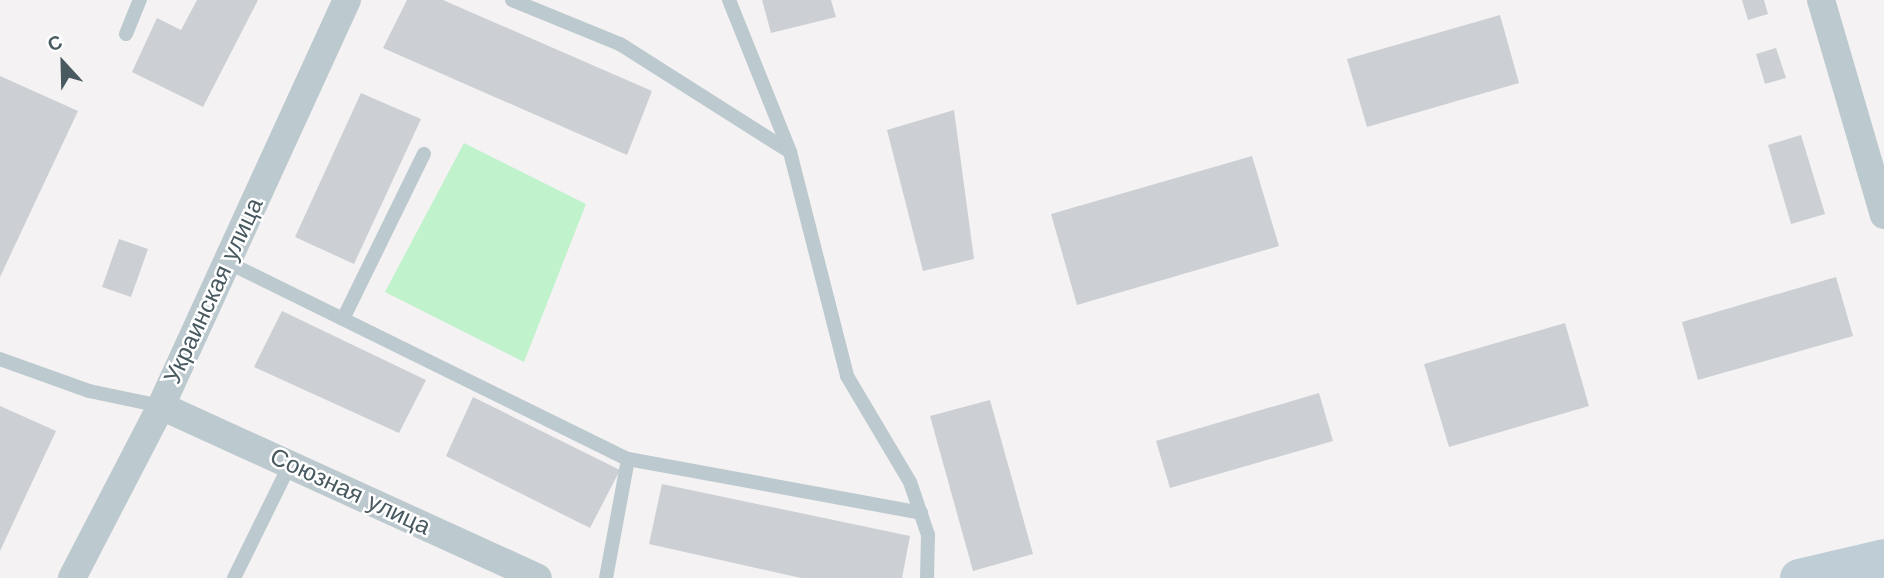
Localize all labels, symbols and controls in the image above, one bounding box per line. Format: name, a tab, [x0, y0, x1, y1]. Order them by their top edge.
north arrow	[28, 28, 98, 98]
text: С	[44, 30, 66, 56]
street label: Украинская улица	[158, 194, 270, 388]
street label: Союзная улица	[265, 442, 435, 542]

